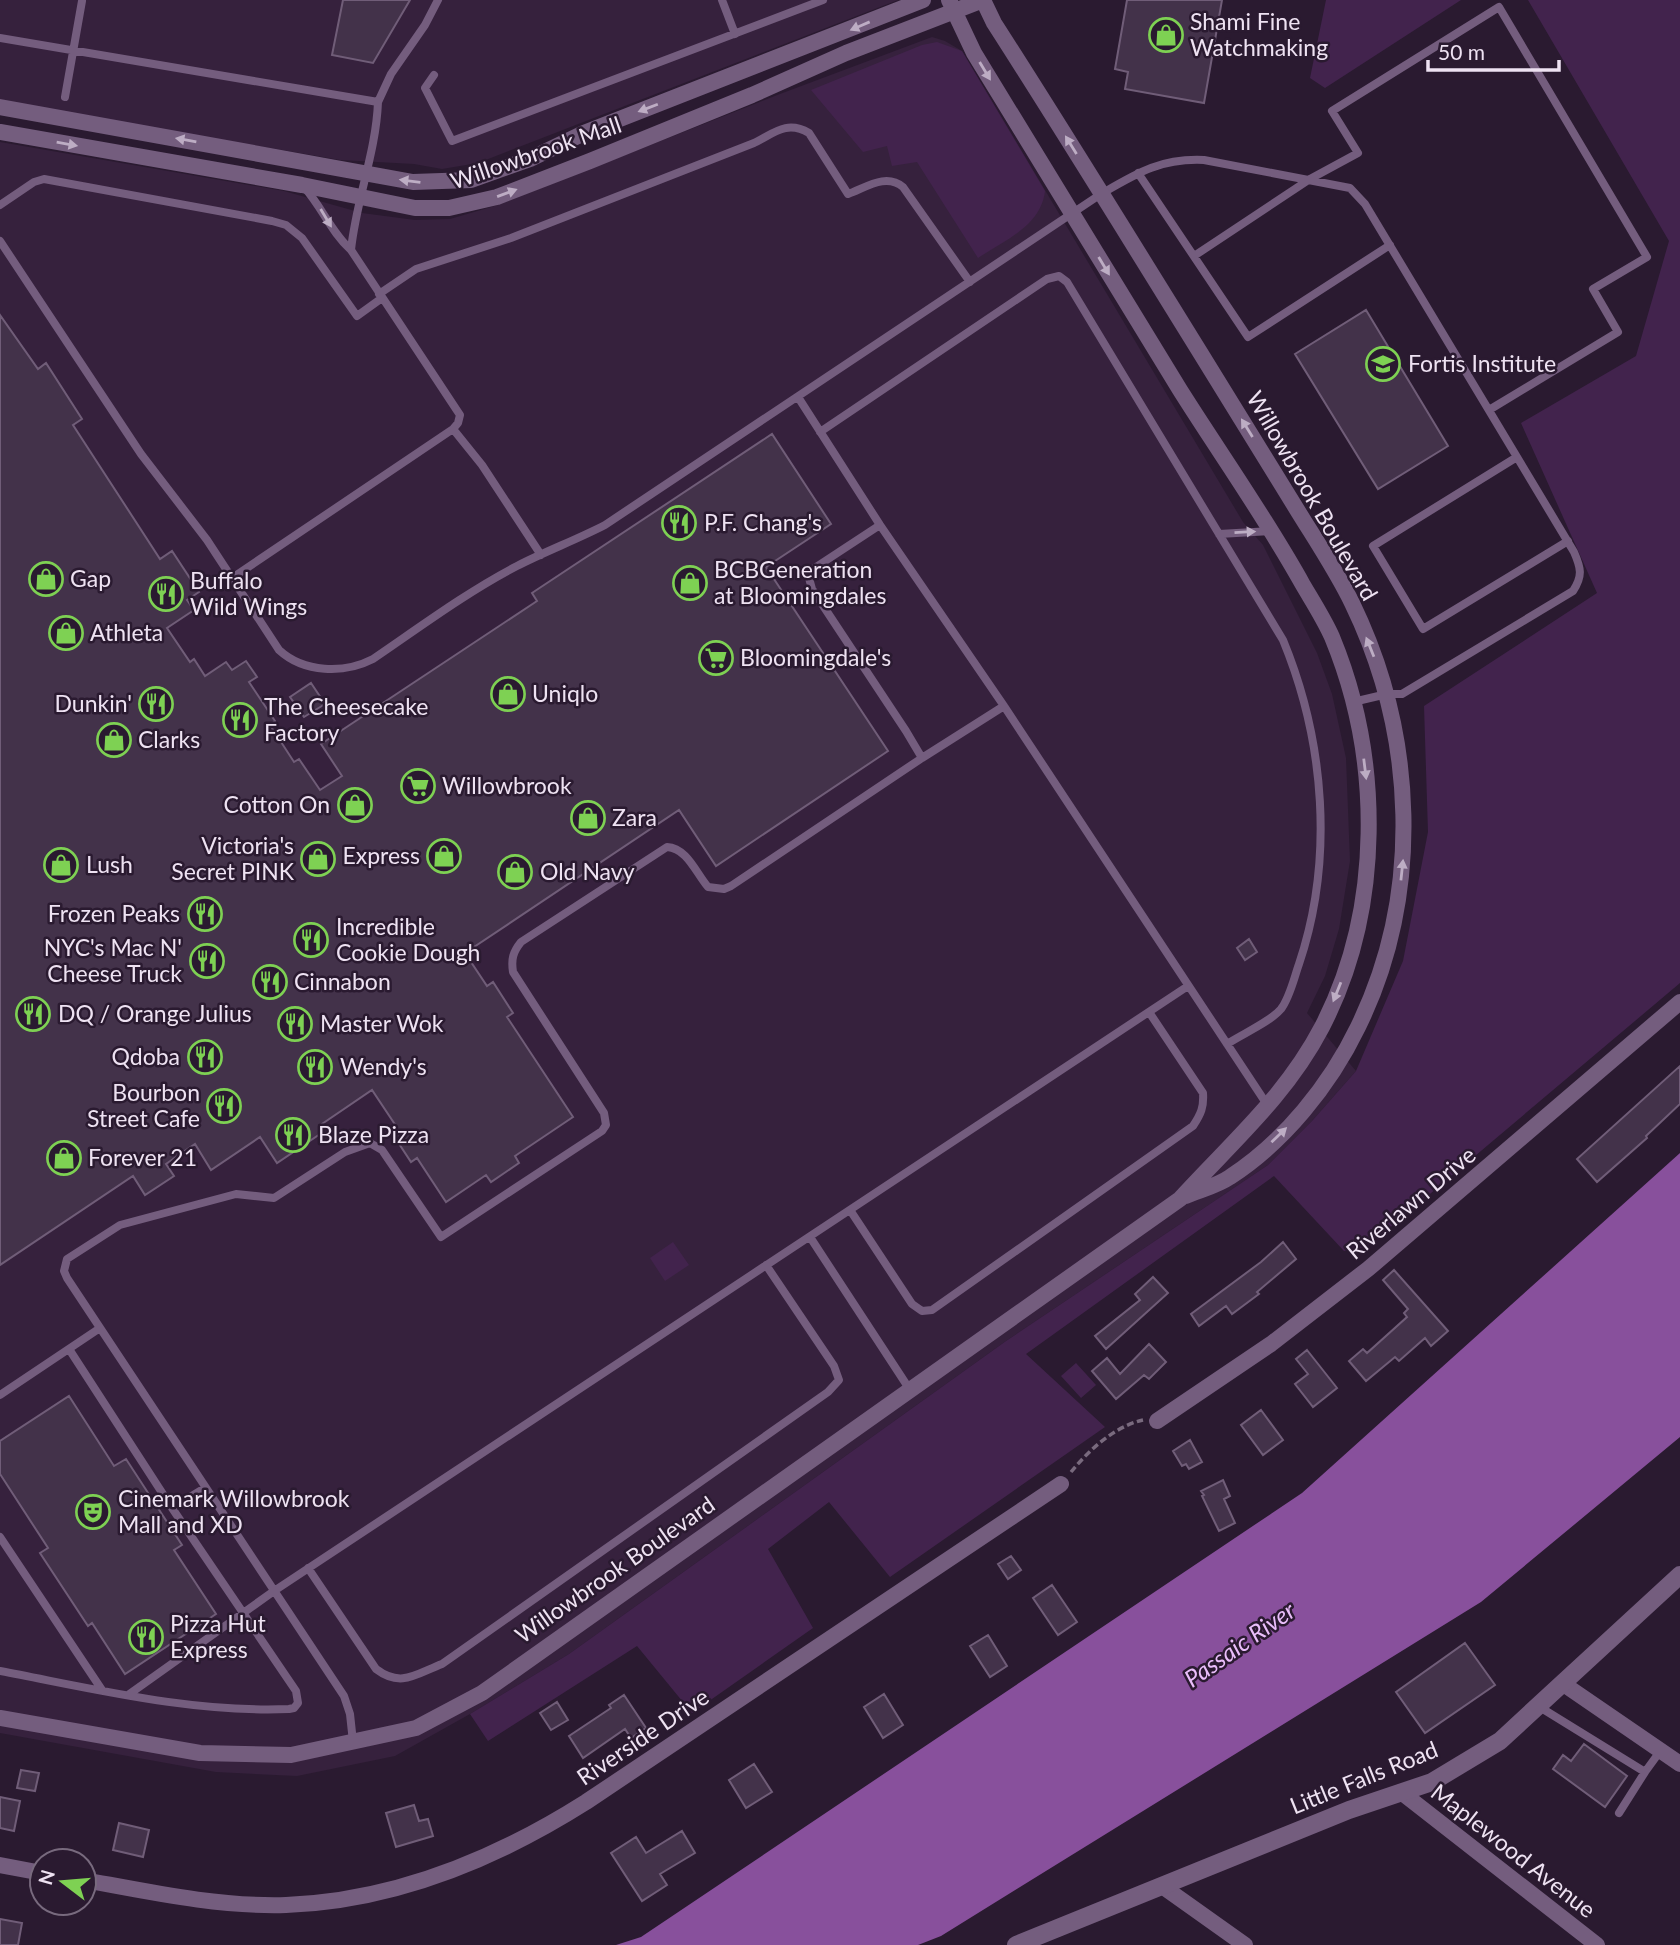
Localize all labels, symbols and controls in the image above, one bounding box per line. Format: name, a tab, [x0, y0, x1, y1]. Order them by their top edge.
place label: Shami Fine Watchmaking	[1190, 7, 1328, 61]
shop icon: Shami Fine Watchmaking	[1147, 16, 1185, 54]
one-way arrow	[849, 21, 870, 32]
scale bar	[1428, 28, 1559, 72]
text: 50 m	[1438, 39, 1485, 64]
one-way arrow	[979, 62, 992, 81]
one-way arrow	[637, 103, 658, 114]
street label: Willowbrook Mall	[447, 110, 625, 194]
one-way arrow	[175, 134, 197, 145]
one-way arrow	[1065, 136, 1078, 155]
one-way arrow	[56, 139, 78, 150]
one-way arrow	[399, 175, 421, 186]
one-way arrow	[497, 187, 518, 198]
one-way arrow	[319, 209, 332, 228]
one-way arrow	[1098, 256, 1110, 275]
school or university icon: Fortis Institute	[1364, 345, 1402, 383]
place label: Fortis Institute	[1408, 349, 1556, 377]
street label: Willowbrook Boulevard	[1241, 386, 1384, 605]
one-way arrow	[1240, 418, 1253, 438]
restaurant icon: P.F. Chang's	[660, 504, 698, 542]
place label: P.F. Chang's	[704, 508, 822, 536]
one-way arrow	[1235, 527, 1257, 538]
place label: BCBGeneration at Bloomingdales	[714, 555, 887, 609]
shop icon: Gap	[27, 560, 65, 598]
place label: Gap	[70, 564, 111, 592]
shop icon: BCBGeneration at Bloomingdales	[671, 564, 709, 602]
place label: Buffalo Wild Wings	[190, 566, 307, 620]
restaurant icon: Buffalo Wild Wings	[147, 575, 185, 613]
shop icon: Athleta	[47, 614, 85, 652]
place label: Athleta	[90, 618, 163, 646]
one-way arrow	[1364, 637, 1375, 658]
supermarket icon: Bloomingdale's	[697, 639, 735, 677]
place label: Bloomingdale's	[740, 643, 891, 671]
shop icon: Uniqlo	[489, 675, 527, 713]
place label: Uniqlo	[532, 679, 598, 707]
restaurant icon: Dunkin'	[137, 685, 175, 723]
place label: Dunkin'	[55, 689, 132, 717]
place label: The Cheesecake Factory	[264, 692, 428, 746]
restaurant icon: The Cheesecake Factory	[221, 701, 259, 739]
shop icon: Clarks	[95, 721, 133, 759]
place label: Clarks	[138, 725, 200, 753]
one-way arrow	[1360, 758, 1371, 780]
supermarket icon: Willowbrook	[399, 767, 437, 805]
place label: Willowbrook	[442, 771, 572, 799]
shop icon: Cotton On	[336, 786, 374, 824]
place label: Cotton On	[224, 790, 330, 818]
shop icon: Zara	[569, 799, 607, 837]
place label: Zara	[612, 803, 657, 831]
place label: Victoria's Secret PINK	[171, 831, 295, 885]
shop icon: Express	[425, 837, 463, 875]
shop icon: Victoria's Secret PINK	[299, 840, 337, 878]
place label: Express	[342, 841, 420, 869]
shop icon: Lush	[42, 846, 80, 884]
place label: Lush	[86, 850, 133, 878]
shop icon: Old Navy	[496, 853, 534, 891]
place label: Old Navy	[540, 857, 635, 885]
one-way arrow	[1397, 859, 1408, 881]
restaurant icon: Frozen Peaks	[186, 895, 224, 933]
place label: Frozen Peaks	[48, 899, 180, 927]
place label: Incredible Cookie Dough	[336, 912, 480, 966]
restaurant icon: Incredible Cookie Dough	[292, 921, 330, 959]
place label: NYC's Mac N' Cheese Truck	[44, 933, 182, 987]
restaurant icon: NYC's Mac N' Cheese Truck	[188, 942, 226, 980]
restaurant icon: Cinnabon	[251, 963, 289, 1001]
place label: Cinnabon	[294, 967, 391, 995]
one-way arrow	[1331, 982, 1342, 1003]
restaurant icon: DQ / Orange Julius	[14, 995, 52, 1033]
place label: DQ / Orange Julius	[58, 999, 252, 1027]
restaurant icon: Master Wok	[276, 1005, 314, 1043]
place label: Master Wok	[320, 1009, 444, 1037]
restaurant icon: Qdoba	[186, 1038, 224, 1076]
place label: Qdoba	[112, 1042, 180, 1070]
restaurant icon: Wendy's	[296, 1048, 334, 1086]
place label: Wendy's	[340, 1052, 427, 1080]
place label: Bourbon Street Cafe	[87, 1078, 200, 1132]
restaurant icon: Bourbon Street Cafe	[205, 1087, 243, 1125]
restaurant icon: Blaze Pizza	[274, 1116, 312, 1154]
place label: Blaze Pizza	[318, 1120, 429, 1148]
one-way arrow	[1271, 1127, 1287, 1143]
shop icon: Forever 21	[45, 1139, 83, 1177]
street label: Riverlawn Drive	[1340, 1140, 1481, 1264]
place label: Forever 21	[88, 1143, 197, 1171]
place label: Cinemark Willowbrook Mall and XD	[118, 1484, 350, 1538]
street label: Willowbrook Boulevard	[509, 1490, 720, 1649]
theatre icon: Cinemark Willowbrook Mall and XD	[74, 1493, 112, 1531]
water label: Passaic River	[1178, 1595, 1301, 1693]
place label: Pizza Hut Express	[170, 1609, 267, 1663]
restaurant icon: Pizza Hut Express	[127, 1618, 165, 1656]
street label: Riverside Drive	[571, 1682, 714, 1791]
street label: Little Falls Road	[1286, 1735, 1442, 1819]
street label: Maplewood Avenue	[1426, 1777, 1601, 1923]
north arrow	[28, 1847, 98, 1917]
text: N	[33, 1867, 59, 1887]

